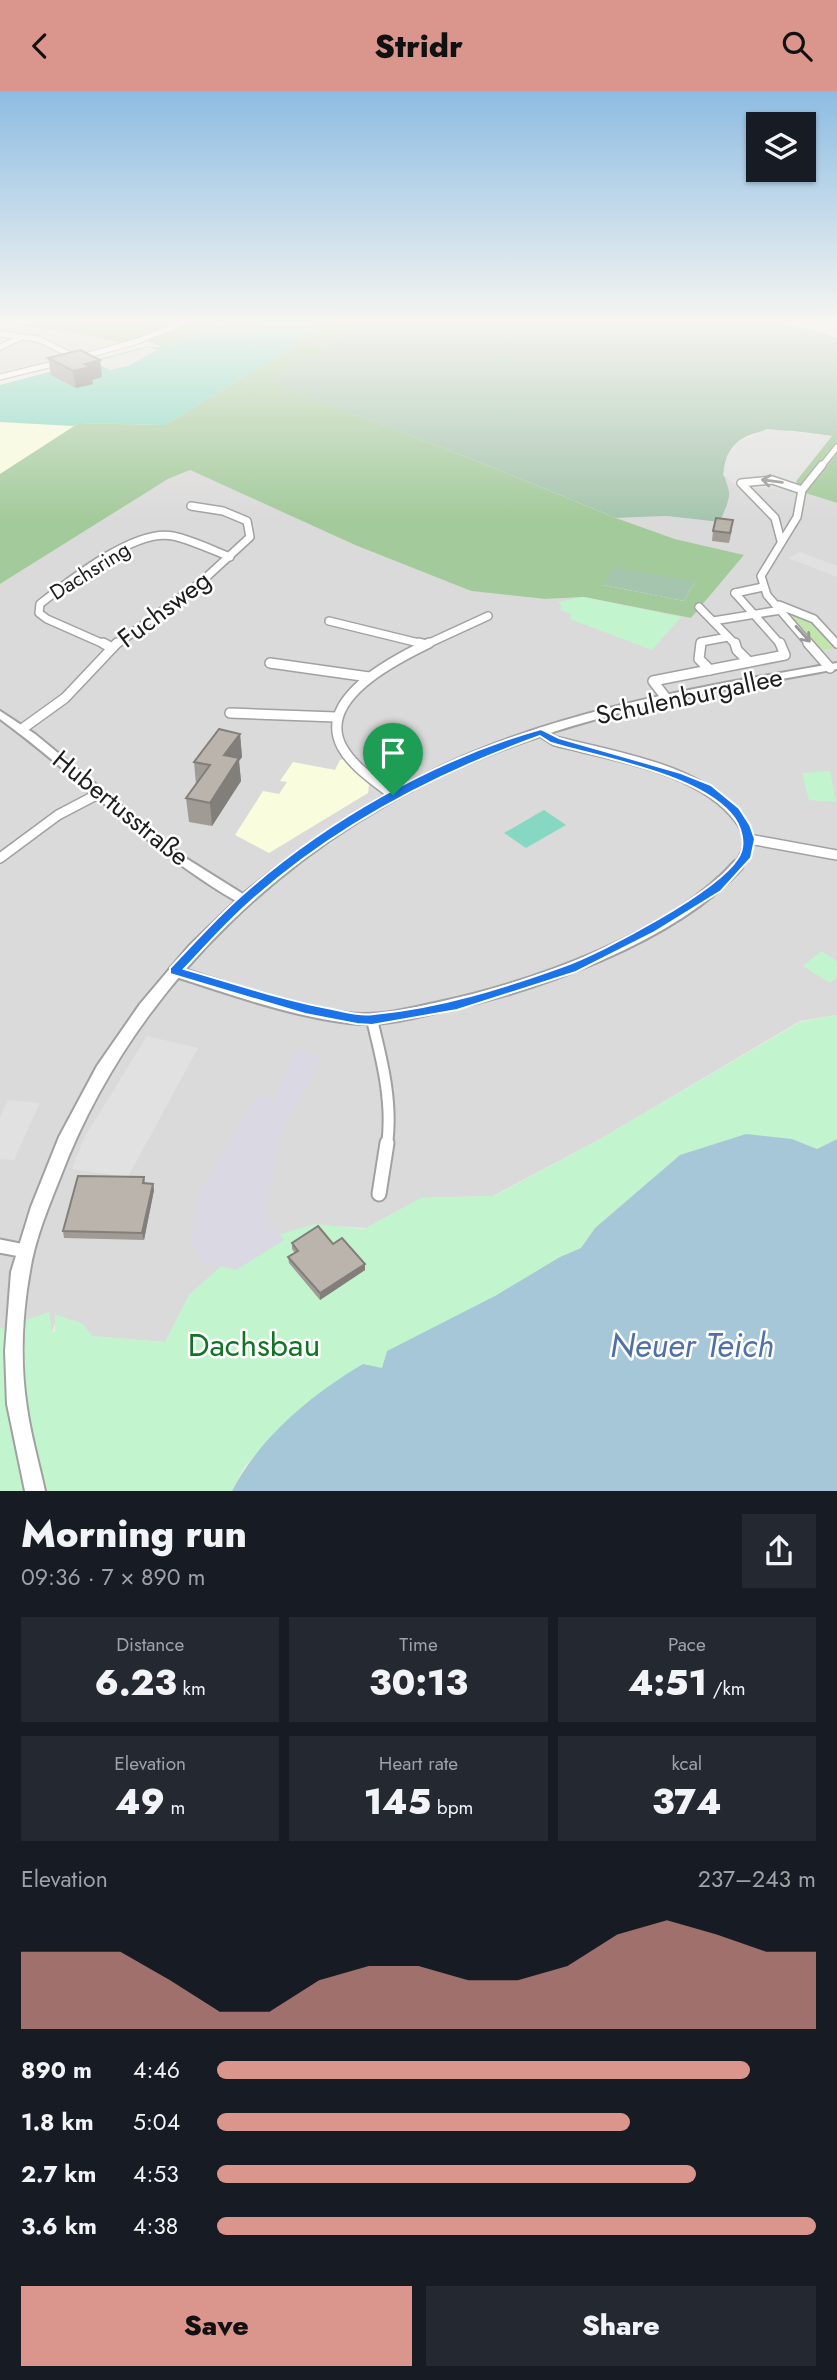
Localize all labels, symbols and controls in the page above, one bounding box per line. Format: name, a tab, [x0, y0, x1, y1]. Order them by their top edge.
text: Stridr	[374, 23, 463, 69]
icon: back	[21, 27, 59, 65]
icon: search	[778, 27, 816, 65]
map controls	[746, 112, 816, 182]
button: layers	[746, 112, 816, 182]
one-way arrow	[761, 474, 784, 487]
street label: Dachsring	[44, 535, 136, 607]
street label: Fuchsweg	[109, 561, 219, 657]
one-way arrow	[795, 625, 811, 643]
street label: Schulenburgallee	[592, 658, 786, 734]
pin	[363, 723, 423, 795]
icon: arrive	[374, 734, 412, 772]
street label: Hubertusstraße	[45, 741, 197, 875]
park label: Dachsbau	[188, 1322, 320, 1368]
water label: Neuer Teich	[610, 1322, 774, 1369]
text: Morning run	[21, 1506, 247, 1561]
button: share	[742, 1514, 816, 1588]
text: 09:36 · 7 × 890 m	[21, 1560, 205, 1594]
text: Distance	[116, 1631, 184, 1658]
text: Time	[399, 1631, 438, 1658]
text: Pace	[668, 1631, 706, 1658]
text: 6.23	[95, 1658, 177, 1708]
text: 30:13	[369, 1658, 468, 1708]
text: 4:51	[628, 1658, 707, 1708]
text: km	[177, 1675, 206, 1702]
text: /km	[707, 1675, 746, 1702]
text: Elevation	[114, 1750, 186, 1777]
text: Heart rate	[379, 1750, 458, 1777]
text: kcal	[671, 1750, 702, 1777]
text: 49	[115, 1777, 165, 1827]
text: 145	[364, 1777, 431, 1827]
text: 374	[652, 1777, 722, 1827]
text: m	[165, 1794, 185, 1821]
text: bpm	[431, 1794, 473, 1821]
text: Elevation	[21, 1862, 108, 1896]
text: 237–243 m	[698, 1862, 816, 1896]
text: 890 m	[21, 2053, 92, 2087]
text: 4:46	[133, 2053, 180, 2087]
text: 1.8 km	[21, 2105, 94, 2139]
text: 5:04	[133, 2105, 180, 2139]
text: 2.7 km	[21, 2157, 96, 2191]
text: 4:53	[133, 2157, 179, 2191]
text: 3.6 km	[21, 2209, 97, 2243]
text: 4:38	[133, 2209, 178, 2243]
button: Save	[21, 2286, 412, 2366]
button: Share	[426, 2286, 816, 2366]

